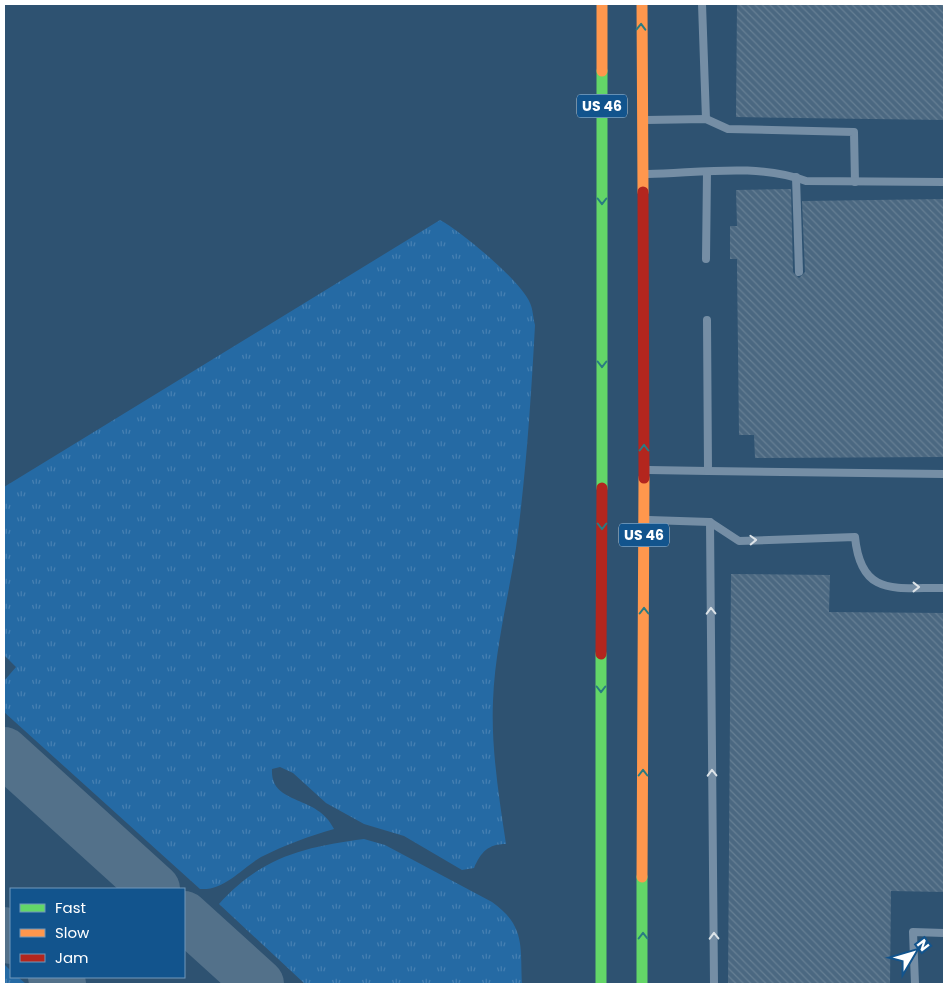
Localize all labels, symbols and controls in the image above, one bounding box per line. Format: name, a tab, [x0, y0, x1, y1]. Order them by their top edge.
one-way arrow	[636, 23, 646, 31]
road number: US 46	[577, 94, 627, 118]
one-way arrow	[597, 198, 607, 205]
one-way arrow	[597, 360, 607, 368]
one-way arrow	[639, 444, 649, 452]
one-way arrow	[597, 522, 607, 530]
road number: US 46	[619, 524, 669, 546]
one-way arrow	[750, 535, 757, 545]
one-way arrow	[912, 582, 920, 592]
one-way arrow	[639, 606, 649, 614]
one-way arrow	[705, 606, 716, 614]
one-way arrow	[596, 685, 606, 693]
one-way arrow	[638, 769, 648, 776]
one-way arrow	[707, 769, 717, 776]
legend	[10, 888, 185, 978]
text: Fast	[55, 897, 86, 918]
text: Slow	[55, 922, 90, 943]
north arrow	[888, 928, 938, 978]
one-way arrow	[638, 931, 648, 939]
one-way arrow	[708, 931, 719, 939]
text: N	[912, 935, 934, 955]
text: Jam	[55, 947, 89, 968]

